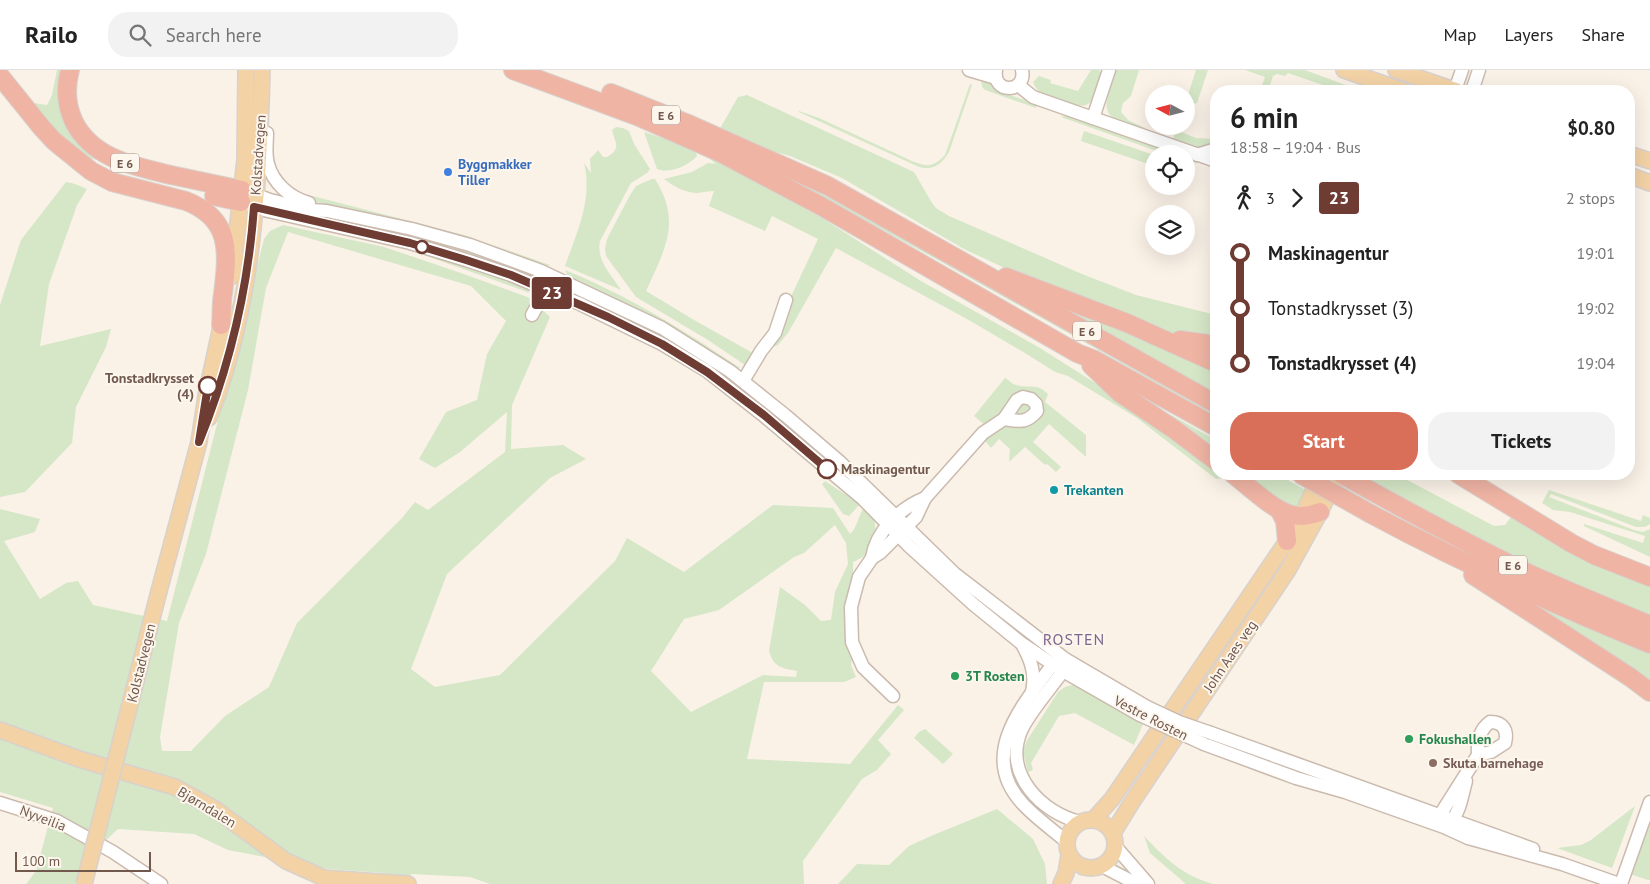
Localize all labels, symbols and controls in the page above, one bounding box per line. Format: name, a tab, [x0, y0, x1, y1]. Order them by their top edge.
search box	[108, 12, 458, 57]
text: Railo	[25, 19, 78, 50]
icon: search	[126, 21, 154, 49]
text: Search here	[166, 23, 262, 47]
text: Map	[1444, 23, 1476, 46]
text: Layers	[1504, 23, 1553, 46]
text: Share	[1581, 23, 1625, 46]
north arrow	[1145, 85, 1195, 135]
map controls	[1145, 85, 1195, 255]
text: 6 min	[1230, 99, 1298, 136]
road number: E 6	[652, 106, 680, 124]
street label: Kolstadvegen	[246, 114, 270, 196]
text: $0.80	[1567, 116, 1615, 140]
text: 18:58 – 19:04 · Bus	[1230, 137, 1361, 157]
button: locate	[1145, 145, 1195, 195]
road number: E 6	[111, 154, 139, 172]
place label: Byggmakker Tiller	[458, 155, 532, 189]
marker: Byggmakker Tiller	[442, 166, 454, 178]
icon: walk	[1230, 184, 1258, 212]
icon: forward	[1283, 184, 1311, 212]
text: 23	[1329, 186, 1349, 209]
text: 3	[1266, 188, 1275, 208]
text: 2 stops	[1566, 188, 1615, 208]
button: layers	[1145, 205, 1195, 255]
unlabelled marker	[415, 240, 429, 254]
text: Maskinagentur	[1268, 241, 1389, 265]
text: 19:01	[1577, 243, 1615, 263]
line badge: 23	[530, 277, 574, 309]
text: 23	[542, 281, 562, 304]
text: Tonstadkrysset (3)	[1268, 296, 1413, 320]
text: 19:02	[1577, 298, 1615, 318]
road number: E 6	[1073, 322, 1101, 340]
text: Tonstadkrysset (4)	[1268, 351, 1417, 375]
text: 19:04	[1577, 353, 1615, 373]
place label: Tonstadkrysset (4)	[105, 369, 194, 403]
marker: Tonstadkrysset (4)	[198, 376, 218, 396]
button: Start	[1230, 412, 1418, 470]
button: Tickets	[1428, 412, 1615, 470]
marker: Maskinagentur	[817, 459, 837, 479]
place label: Maskinagentur	[841, 460, 930, 478]
place label: Trekanten	[1064, 481, 1124, 499]
marker: Trekanten	[1048, 484, 1060, 496]
road number: E 6	[1499, 556, 1527, 574]
street label: John Aaes veg	[1199, 617, 1261, 696]
street label: Kolstadvegen	[123, 622, 159, 704]
district label: ROSTEN	[1043, 629, 1105, 649]
place label: 3T Rosten	[965, 667, 1025, 685]
marker: 3T Rosten	[949, 670, 961, 682]
street label: Vestre Rosten	[1110, 691, 1191, 744]
place label: Fokushallen	[1419, 730, 1492, 748]
marker: Fokushallen	[1403, 733, 1415, 745]
place label: Skuta barnehage	[1443, 754, 1544, 772]
marker: Skuta barnehage	[1427, 757, 1439, 769]
street label: Bjørndalen	[174, 783, 240, 831]
street label: Nyveilia	[17, 801, 69, 835]
scale bar	[15, 849, 151, 872]
text: 100 m	[22, 852, 60, 870]

